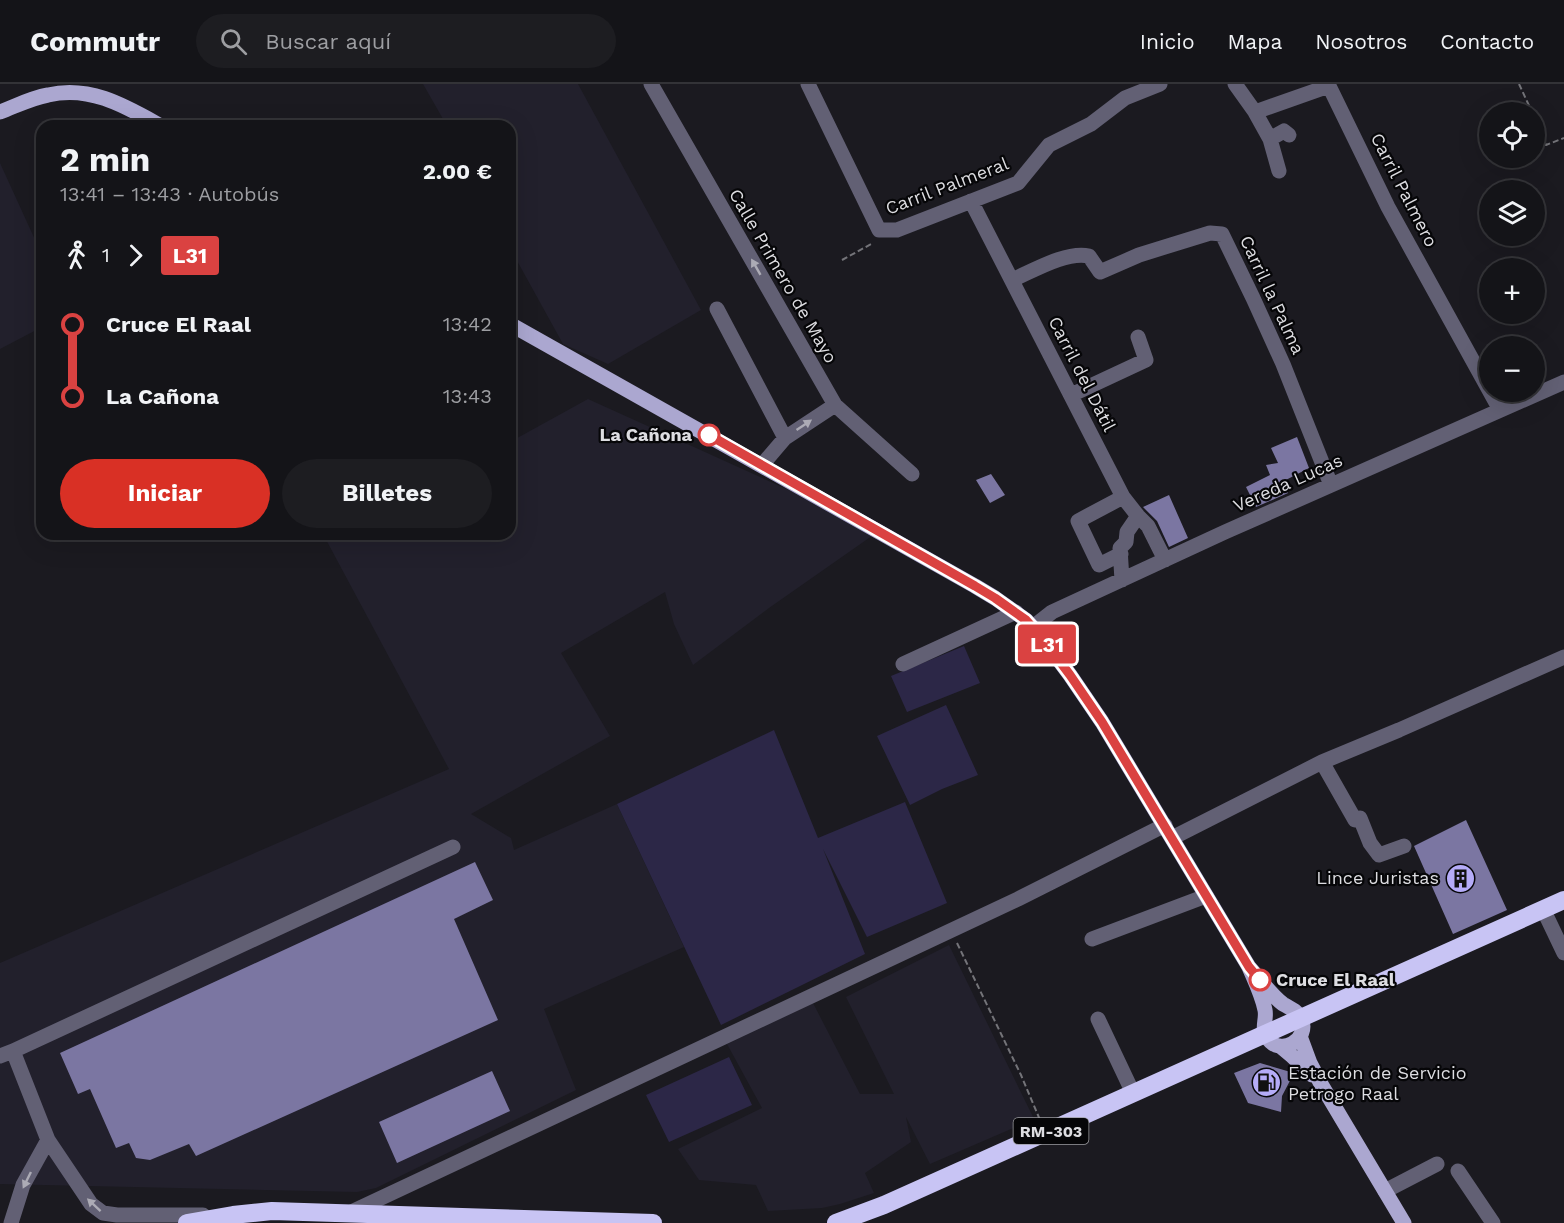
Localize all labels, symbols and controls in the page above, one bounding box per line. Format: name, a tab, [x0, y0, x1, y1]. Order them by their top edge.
search box	[196, 14, 616, 68]
text: Commutr	[30, 25, 160, 58]
icon: search	[217, 25, 250, 58]
text: Buscar aquí	[265, 29, 391, 54]
text: Inicio	[1140, 29, 1195, 54]
text: Mapa	[1228, 29, 1282, 54]
text: Nosotros	[1315, 29, 1407, 54]
text: Contacto	[1440, 29, 1534, 54]
map controls	[1479, 102, 1545, 402]
button: locate	[1479, 102, 1545, 168]
street label: Carril Palmero	[1367, 129, 1442, 250]
text: 2 min	[60, 140, 150, 179]
street label: Carril Palmeral	[882, 152, 1012, 219]
text: 2.00 €	[423, 159, 492, 184]
button: layers	[1479, 180, 1545, 246]
text: 13:41 – 13:43 · Autobús	[60, 182, 279, 206]
street label: Calle Primero de Mayo	[725, 185, 842, 367]
street label: Carril la Palma	[1236, 232, 1309, 357]
icon: walk	[60, 239, 93, 272]
icon: forward	[119, 239, 152, 272]
text: 1	[102, 243, 110, 267]
text: L31	[173, 243, 207, 268]
button: +	[1479, 258, 1545, 324]
one-way arrow	[751, 259, 761, 276]
text: Cruce El Raal	[106, 312, 251, 337]
text: 13:42	[443, 312, 492, 336]
street label: Carril del Dátil	[1044, 313, 1121, 435]
button: −	[1479, 336, 1545, 402]
text: La Cañona	[106, 384, 219, 409]
text: 13:43	[443, 384, 492, 408]
one-way arrow	[796, 419, 812, 431]
place label: La Cañona	[600, 424, 693, 445]
marker: La Cañona	[698, 424, 720, 446]
street label: Vereda Lucas	[1230, 449, 1346, 516]
button: Iniciar	[60, 459, 270, 528]
button: Billetes	[282, 459, 492, 528]
line badge: L31	[1012, 624, 1082, 664]
text: L31	[1030, 632, 1064, 657]
building icon: Lince Juristas	[1444, 862, 1476, 894]
place label: Lince Juristas	[1316, 867, 1439, 888]
marker: Cruce El Raal	[1249, 969, 1271, 991]
place label: Cruce El Raal	[1276, 969, 1395, 990]
place label: Estación de Servicio Petrogo Raal	[1288, 1062, 1467, 1104]
fuel station icon: Estación de Servicio Petrogo Raal	[1251, 1067, 1283, 1099]
road number: RM-303	[1014, 1118, 1088, 1144]
one-way arrow	[22, 1172, 31, 1189]
one-way arrow	[87, 1198, 102, 1212]

